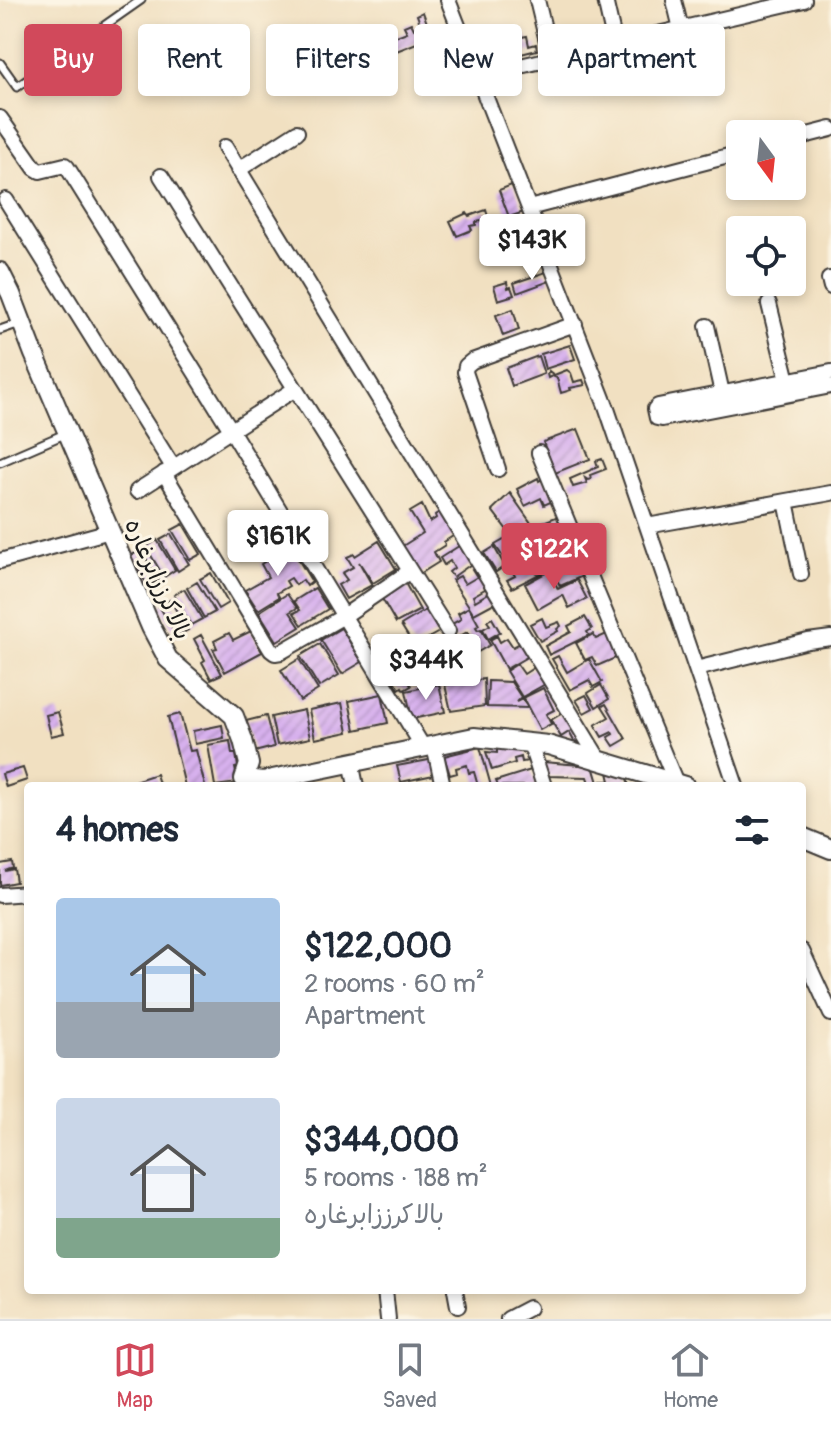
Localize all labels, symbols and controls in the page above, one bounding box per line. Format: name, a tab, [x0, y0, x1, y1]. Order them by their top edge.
chip: Buy	[24, 24, 122, 96]
chip: Rent	[138, 24, 250, 96]
chip: Filters	[266, 24, 398, 96]
chip: New	[414, 24, 522, 96]
chip: Apartment	[538, 24, 725, 96]
north arrow	[726, 120, 806, 200]
map controls	[726, 120, 806, 296]
pin: $143K	[476, 214, 588, 282]
button: locate	[726, 216, 806, 296]
text: $143K	[497, 224, 567, 256]
pin: $161K	[222, 510, 334, 578]
street label: بالاکرززابرغاره	[118, 514, 197, 644]
text: $161K	[245, 520, 311, 552]
pin: $122K	[498, 523, 610, 591]
text: $122K	[519, 533, 589, 565]
pin: $344K	[370, 634, 482, 702]
text: $344K	[389, 644, 463, 676]
icon: filters	[730, 808, 774, 852]
text: 4 homes	[56, 809, 178, 852]
text: $122,000	[304, 925, 452, 968]
icon: home	[120, 930, 216, 1026]
text: 2 rooms · 60 m²	[304, 968, 485, 1000]
text: Apartment	[304, 1000, 425, 1032]
text: $344,000	[304, 1119, 459, 1162]
icon: home	[120, 1130, 216, 1226]
text: 5 rooms · 188 m²	[304, 1162, 488, 1194]
text: بالاکرززابرغاره	[304, 1199, 444, 1231]
tab: Map	[113, 1338, 157, 1414]
tab: Saved	[382, 1338, 437, 1414]
tab: Home	[663, 1338, 718, 1414]

